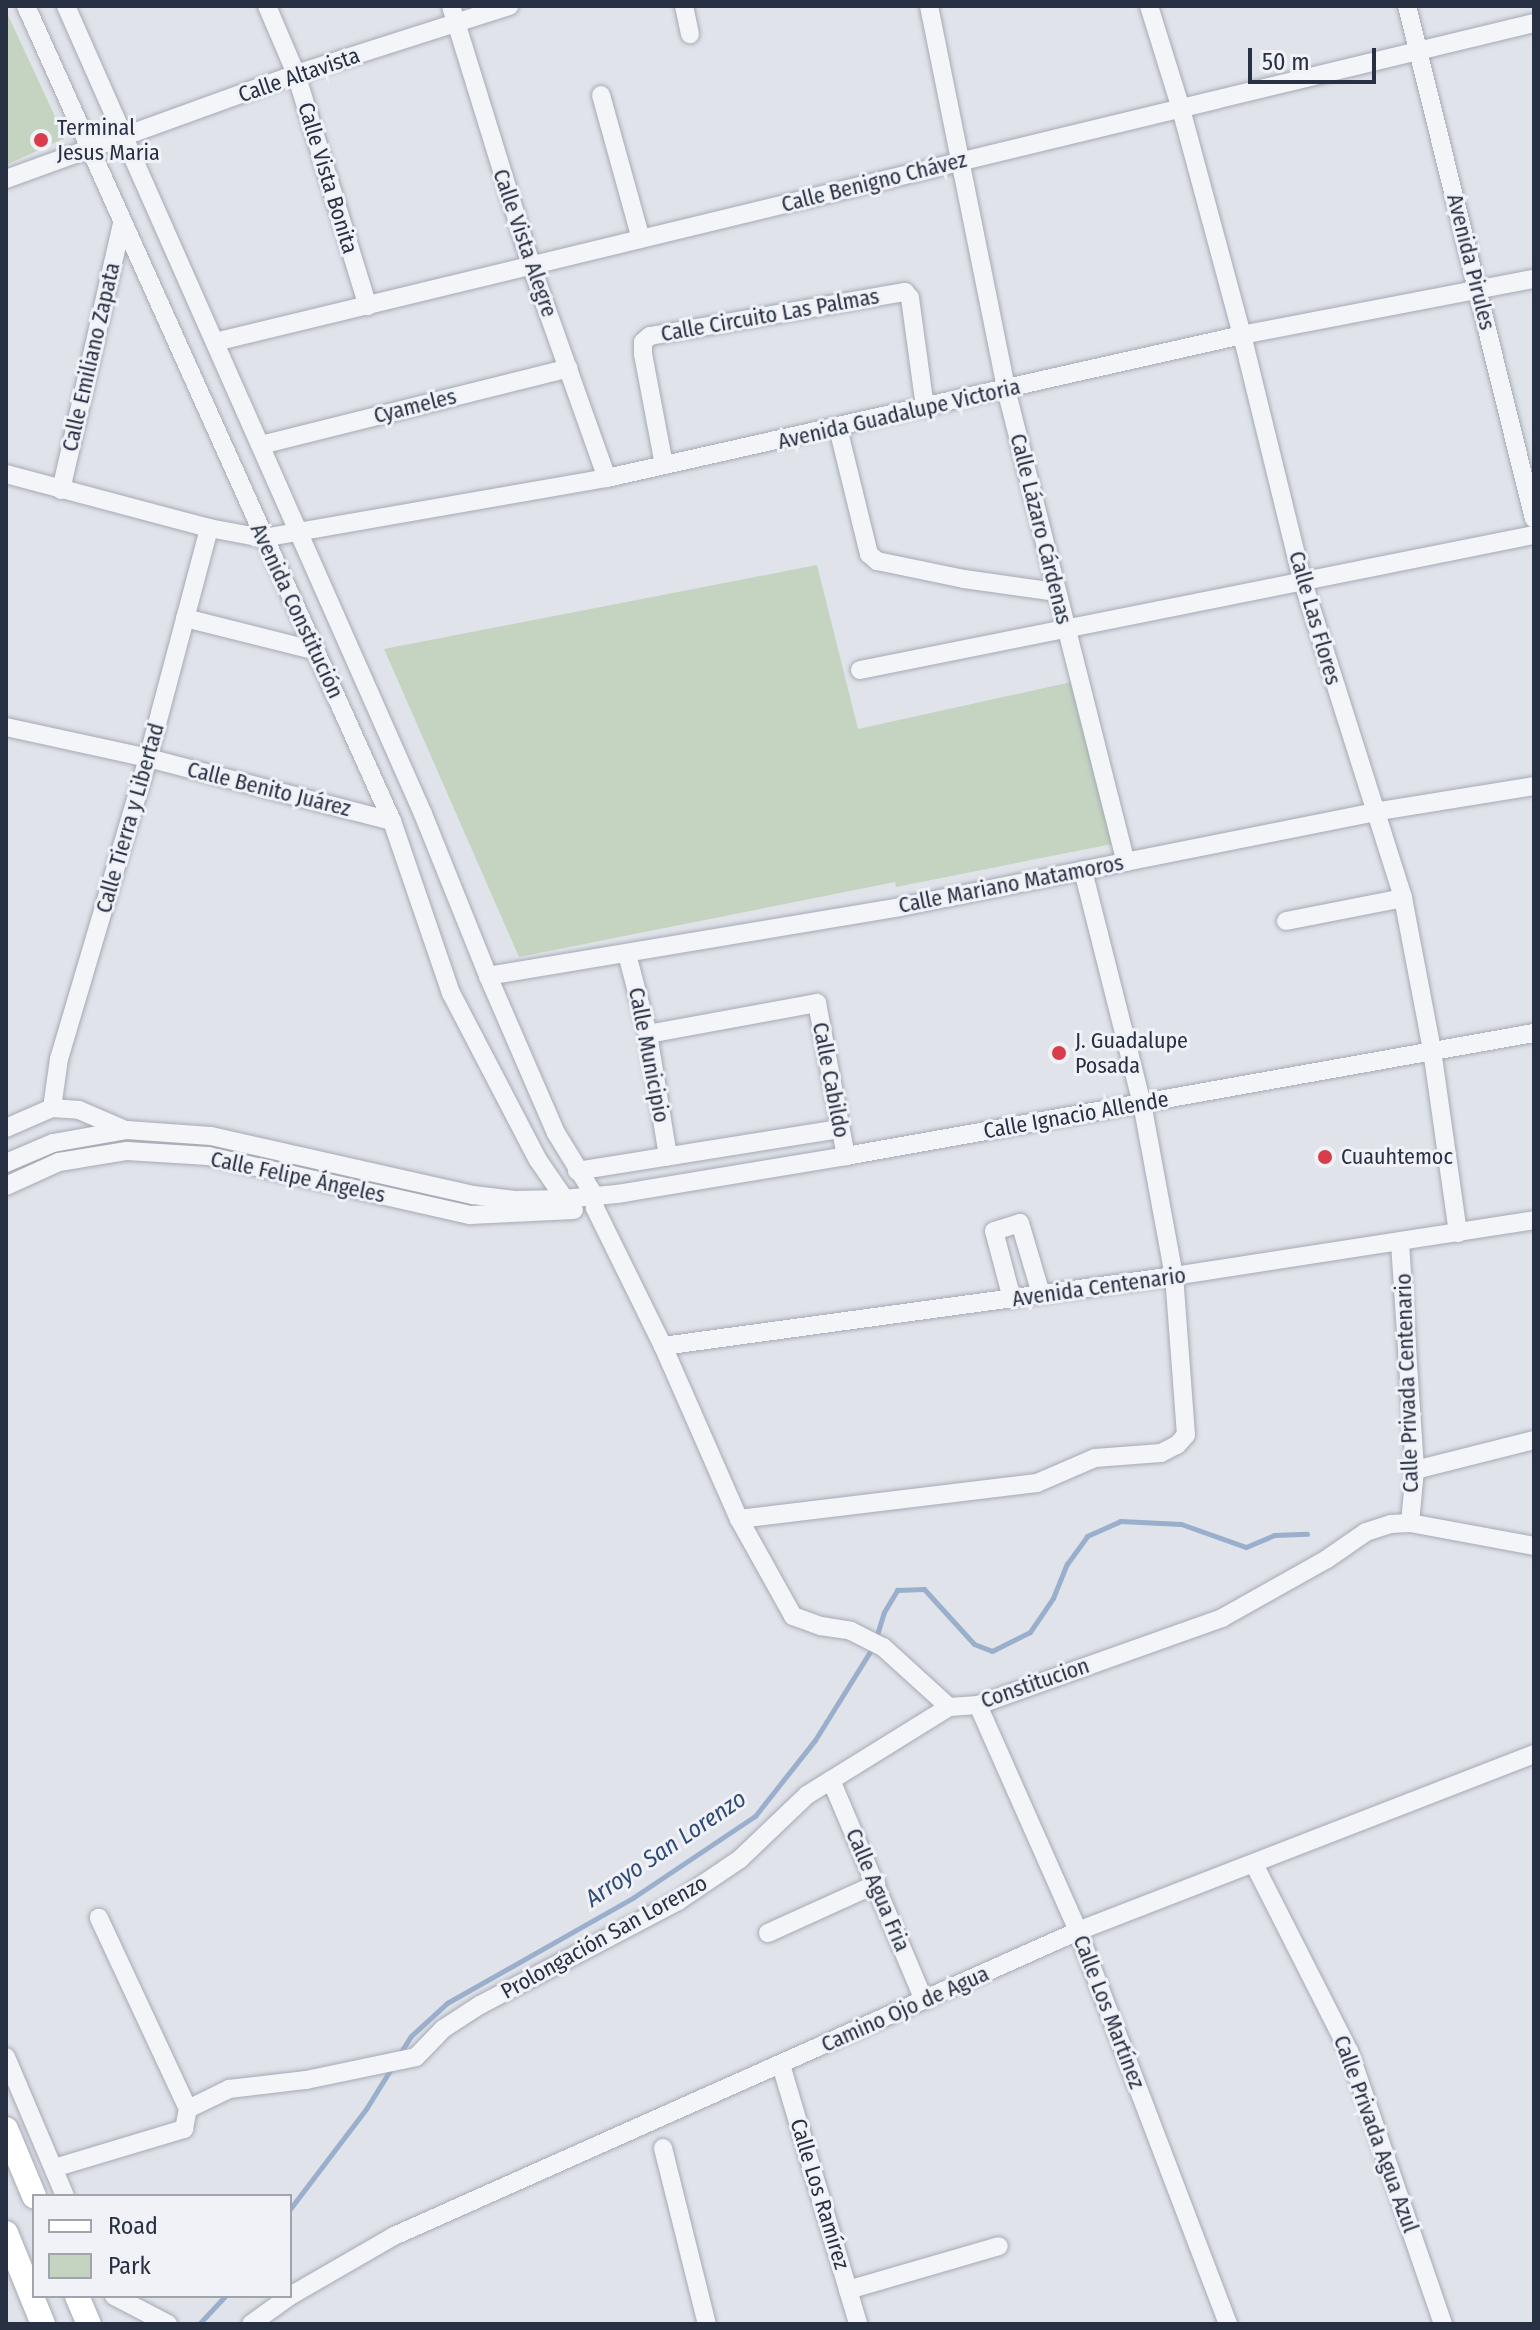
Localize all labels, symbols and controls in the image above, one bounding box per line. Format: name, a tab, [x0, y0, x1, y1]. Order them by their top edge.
scale bar	[1252, 32, 1380, 82]
street label: Calle Altavista	[235, 42, 363, 108]
text: 50 m	[1262, 48, 1310, 76]
street label: Calle Vista Bonita	[292, 99, 364, 257]
place label: Terminal Jesus Maria	[57, 114, 160, 166]
marker: Terminal Jesus Maria	[32, 131, 50, 149]
street label: Calle Benigno Chávez	[779, 146, 969, 218]
street label: Calle Vista Alegre	[487, 166, 563, 320]
street label: Avenida Pirules	[1441, 191, 1501, 333]
street label: Calle Emiliano Zapata	[56, 260, 126, 454]
street label: Calle Circuito Las Palmas	[659, 283, 881, 347]
street label: Avenida Guadalupe Victoria	[775, 373, 1023, 455]
street label: Cyameles	[371, 383, 459, 429]
street label: Calle Lázaro Cárdenas	[1005, 431, 1077, 627]
street label: Avenida Constitución	[245, 519, 349, 703]
street label: Calle Las Flores	[1283, 548, 1347, 688]
street label: Calle Tierra y Libertad	[90, 720, 170, 916]
street label: Calle Benito Juárez	[185, 756, 353, 822]
street label: Calle Mariano Matamoros	[896, 849, 1126, 919]
street label: Calle Municipio	[623, 985, 675, 1125]
street label: Calle Cabildo	[807, 1020, 855, 1140]
place label: J. Guadalupe Posada	[1075, 1027, 1188, 1078]
marker: J. Guadalupe Posada	[1050, 1044, 1068, 1062]
street label: Calle Ignacio Allende	[981, 1086, 1171, 1144]
place label: Cuauhtemoc	[1341, 1144, 1453, 1170]
street label: Calle Felipe Ángeles	[208, 1146, 388, 1208]
marker: Cuauhtemoc	[1316, 1148, 1334, 1166]
street label: Avenida Centenario	[1010, 1262, 1188, 1312]
street label: Calle Privada Centenario	[1390, 1273, 1424, 1493]
street label: Constitucion	[977, 1652, 1093, 1714]
water label: Arroyo San Lorenzo	[580, 1785, 752, 1913]
street label: Calle Agua Fria	[840, 1825, 916, 1955]
street label: Prolongación San Lorenzo	[496, 1869, 712, 2005]
street label: Calle Los Martínez	[1068, 1932, 1150, 2092]
street label: Camino Ojo de Agua	[817, 1960, 993, 2058]
street label: Calle Privada Agua Azul	[1328, 2032, 1424, 2236]
street label: Calle Los Ramírez	[785, 2116, 855, 2272]
legend	[32, 2194, 292, 2298]
text: Road	[108, 2212, 158, 2240]
text: Park	[108, 2252, 151, 2280]

